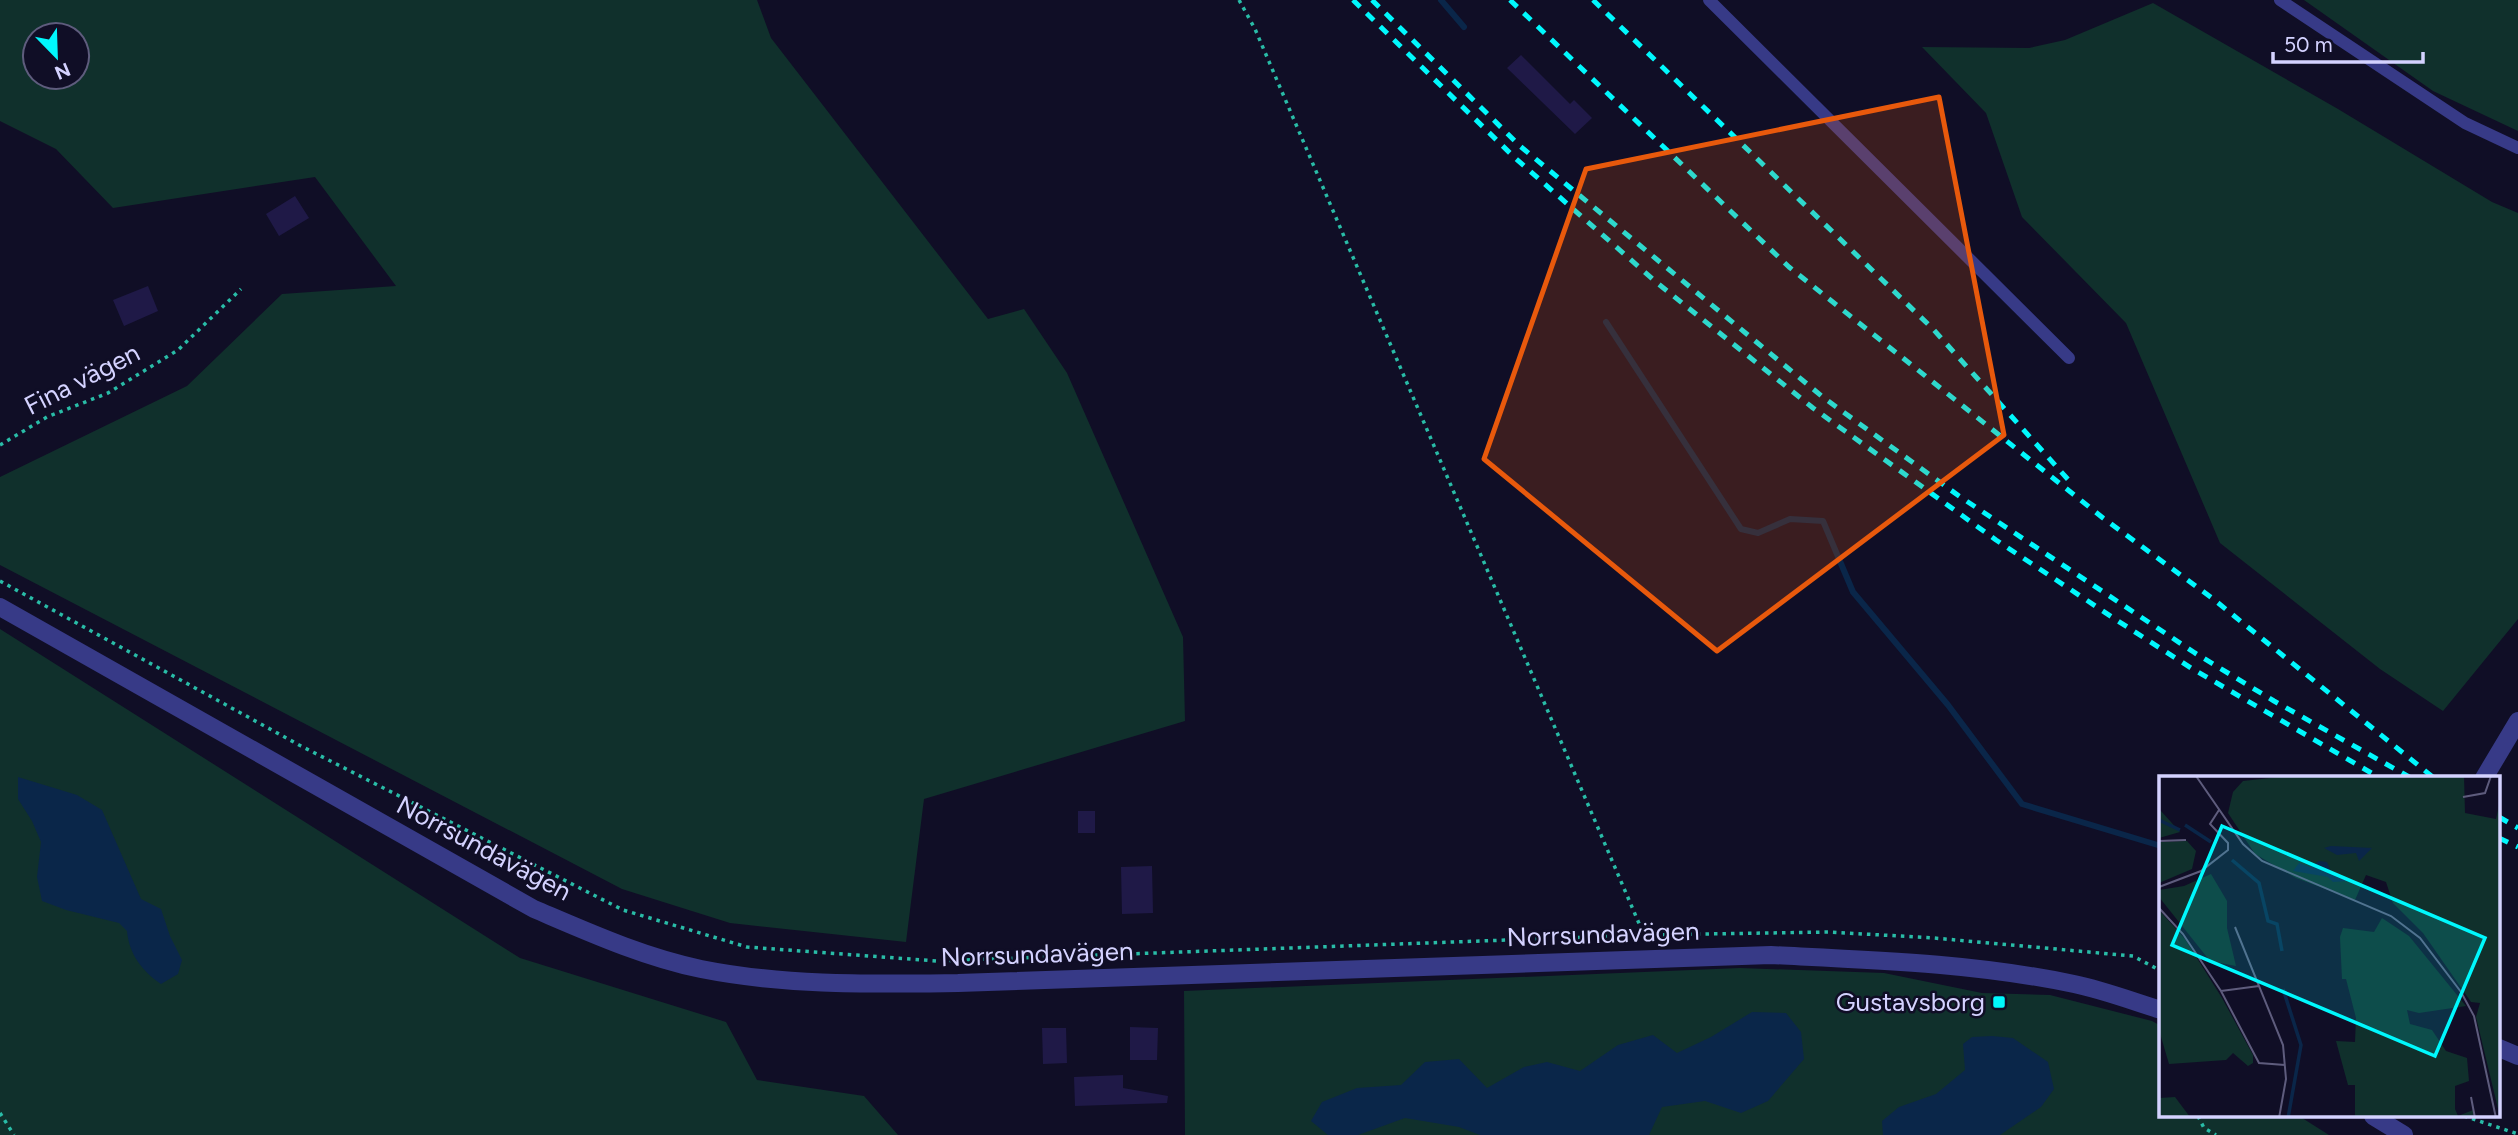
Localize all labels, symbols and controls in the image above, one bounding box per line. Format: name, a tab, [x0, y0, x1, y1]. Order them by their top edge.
north arrow	[21, 21, 91, 91]
scale bar	[2273, 21, 2424, 65]
text: 50 m	[2284, 32, 2333, 57]
text: N	[51, 58, 74, 85]
street label: Fina vägen	[19, 336, 145, 422]
inset map	[2159, 776, 2500, 1118]
street label: Norrsundavägen	[391, 789, 577, 907]
street label: Norrsundavägen	[1506, 915, 1700, 953]
street label: Norrsundavägen	[940, 935, 1134, 973]
place label: Gustavsborg	[1836, 986, 1985, 1018]
marker: Gustavsborg	[1991, 994, 2007, 1010]

